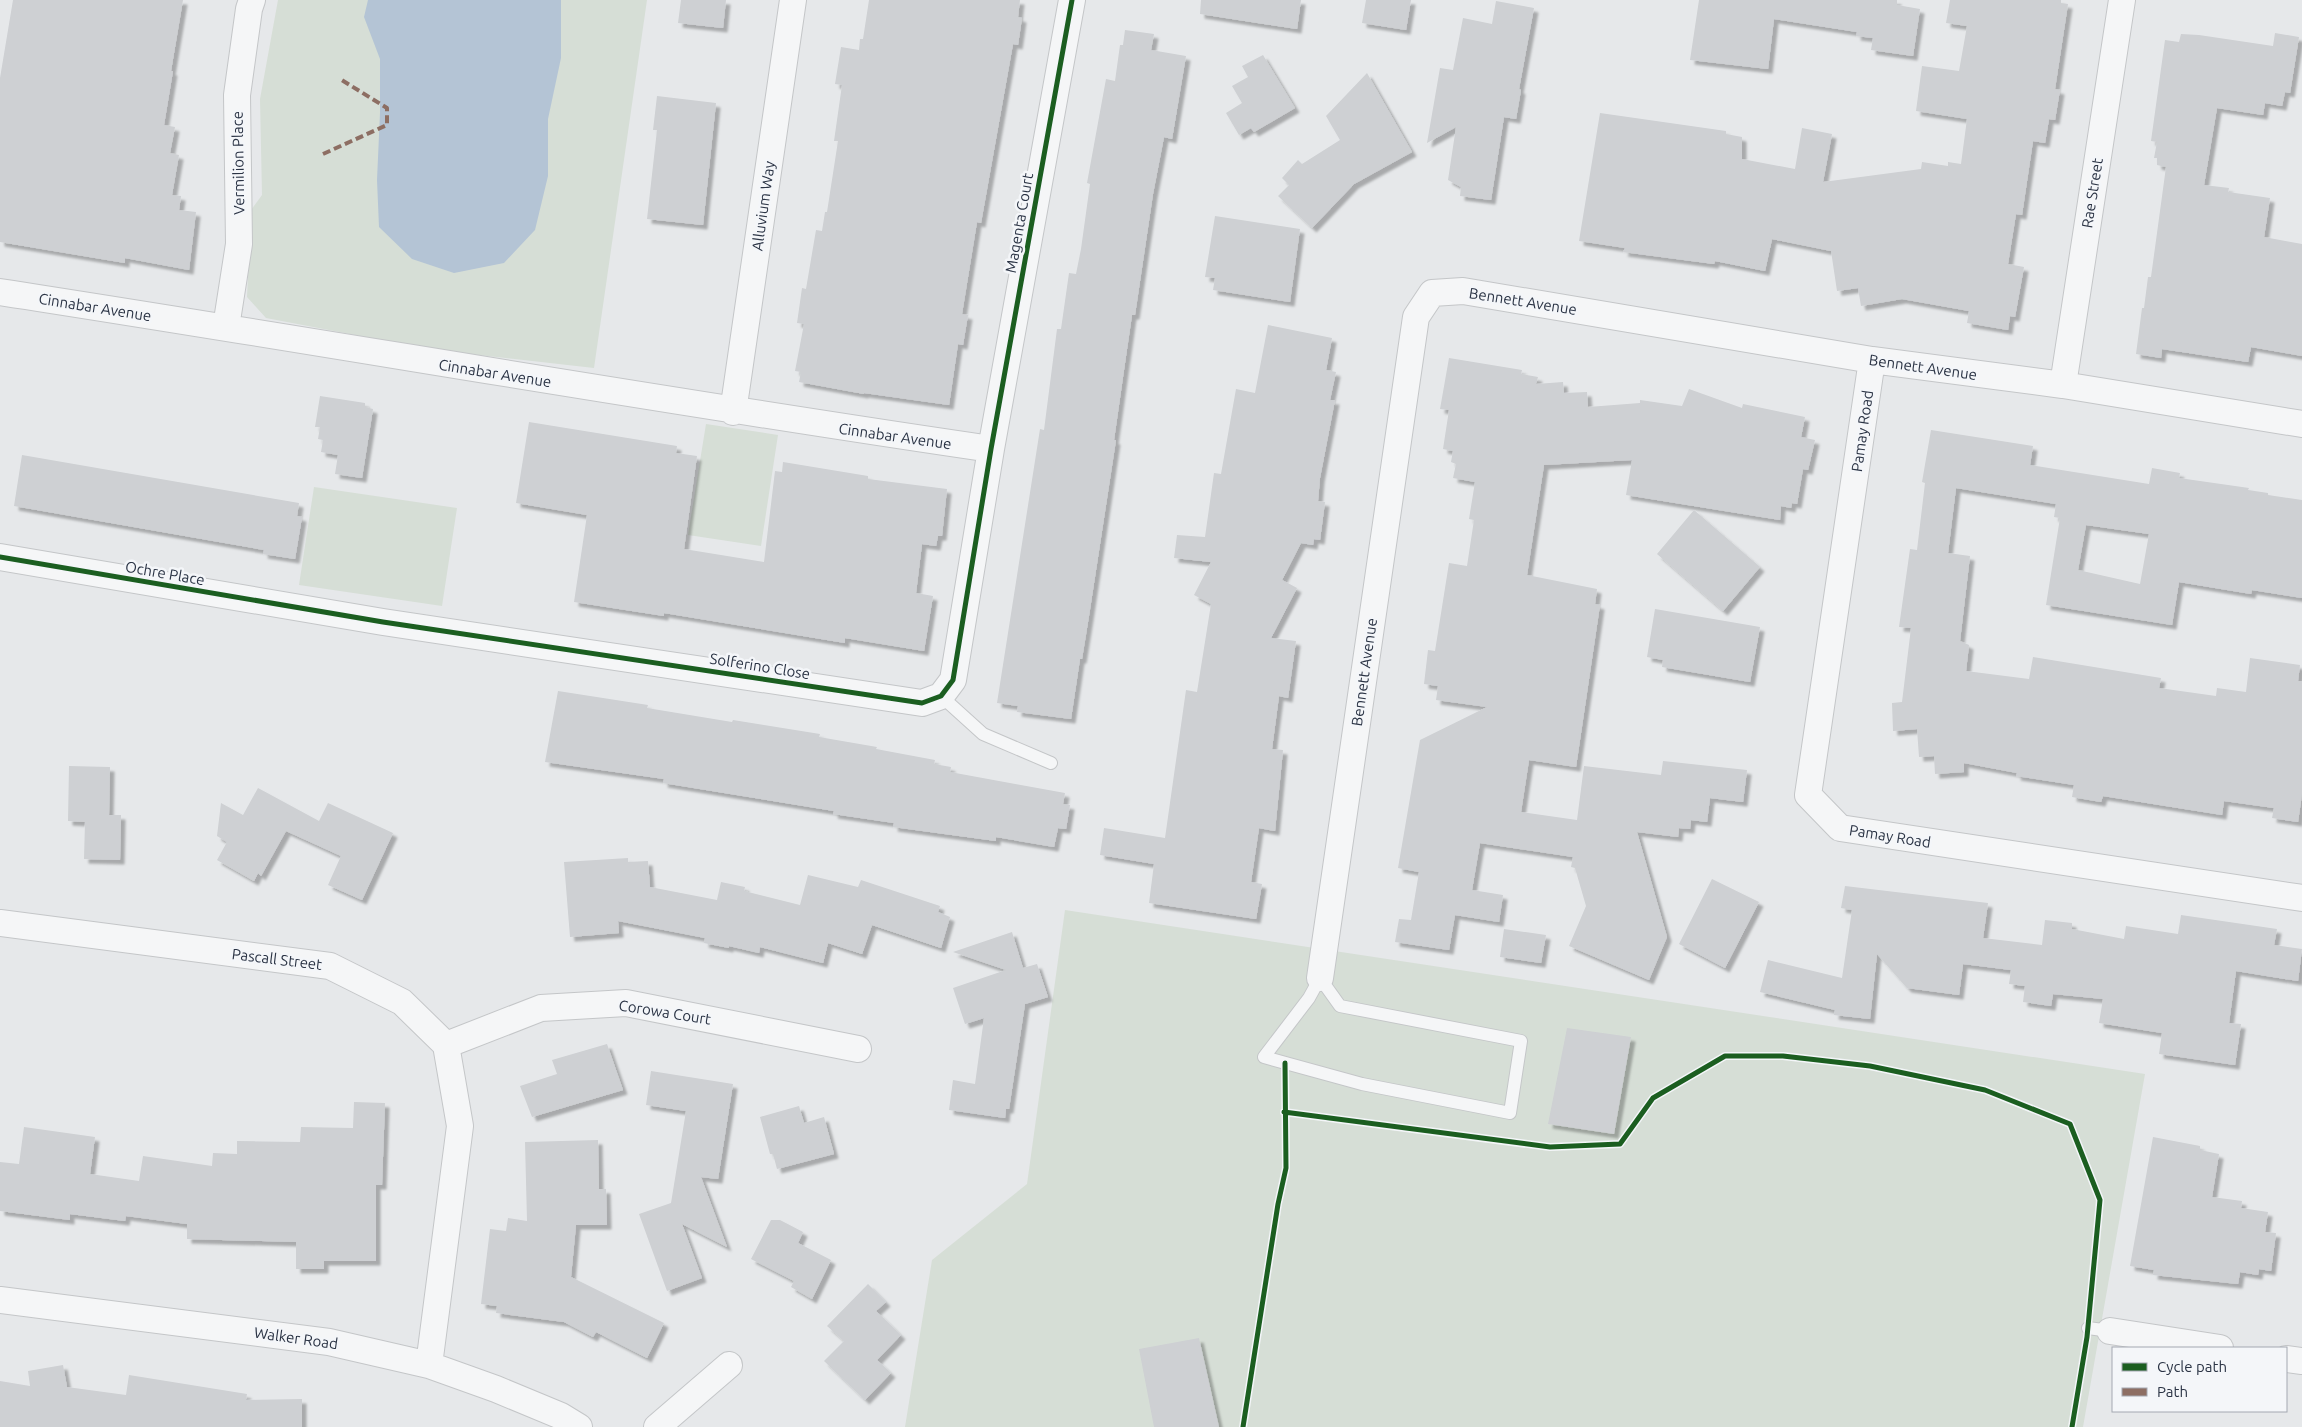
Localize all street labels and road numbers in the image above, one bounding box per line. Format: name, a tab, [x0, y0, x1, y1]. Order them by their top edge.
street label: Vermilion Place	[229, 111, 247, 215]
street label: Rae Street	[2078, 157, 2106, 229]
street label: Alluvium Way	[748, 160, 778, 252]
street label: Magenta Court	[1002, 172, 1036, 274]
street label: Bennett Avenue	[1468, 284, 1578, 318]
street label: Cinnabar Avenue	[37, 290, 153, 324]
street label: Bennett Avenue	[1868, 351, 1978, 383]
street label: Cinnabar Avenue	[437, 356, 553, 390]
street label: Pamay Road	[1848, 389, 1876, 473]
street label: Cinnabar Avenue	[837, 420, 953, 452]
street label: Ochre Place	[124, 558, 206, 588]
street label: Bennett Avenue	[1348, 617, 1380, 727]
street label: Solferino Close	[709, 650, 811, 682]
street label: Pamay Road	[1848, 821, 1932, 851]
street label: Pascall Street	[231, 945, 323, 973]
street label: Corowa Court	[618, 996, 712, 1028]
street label: Walker Road	[253, 1324, 339, 1352]

